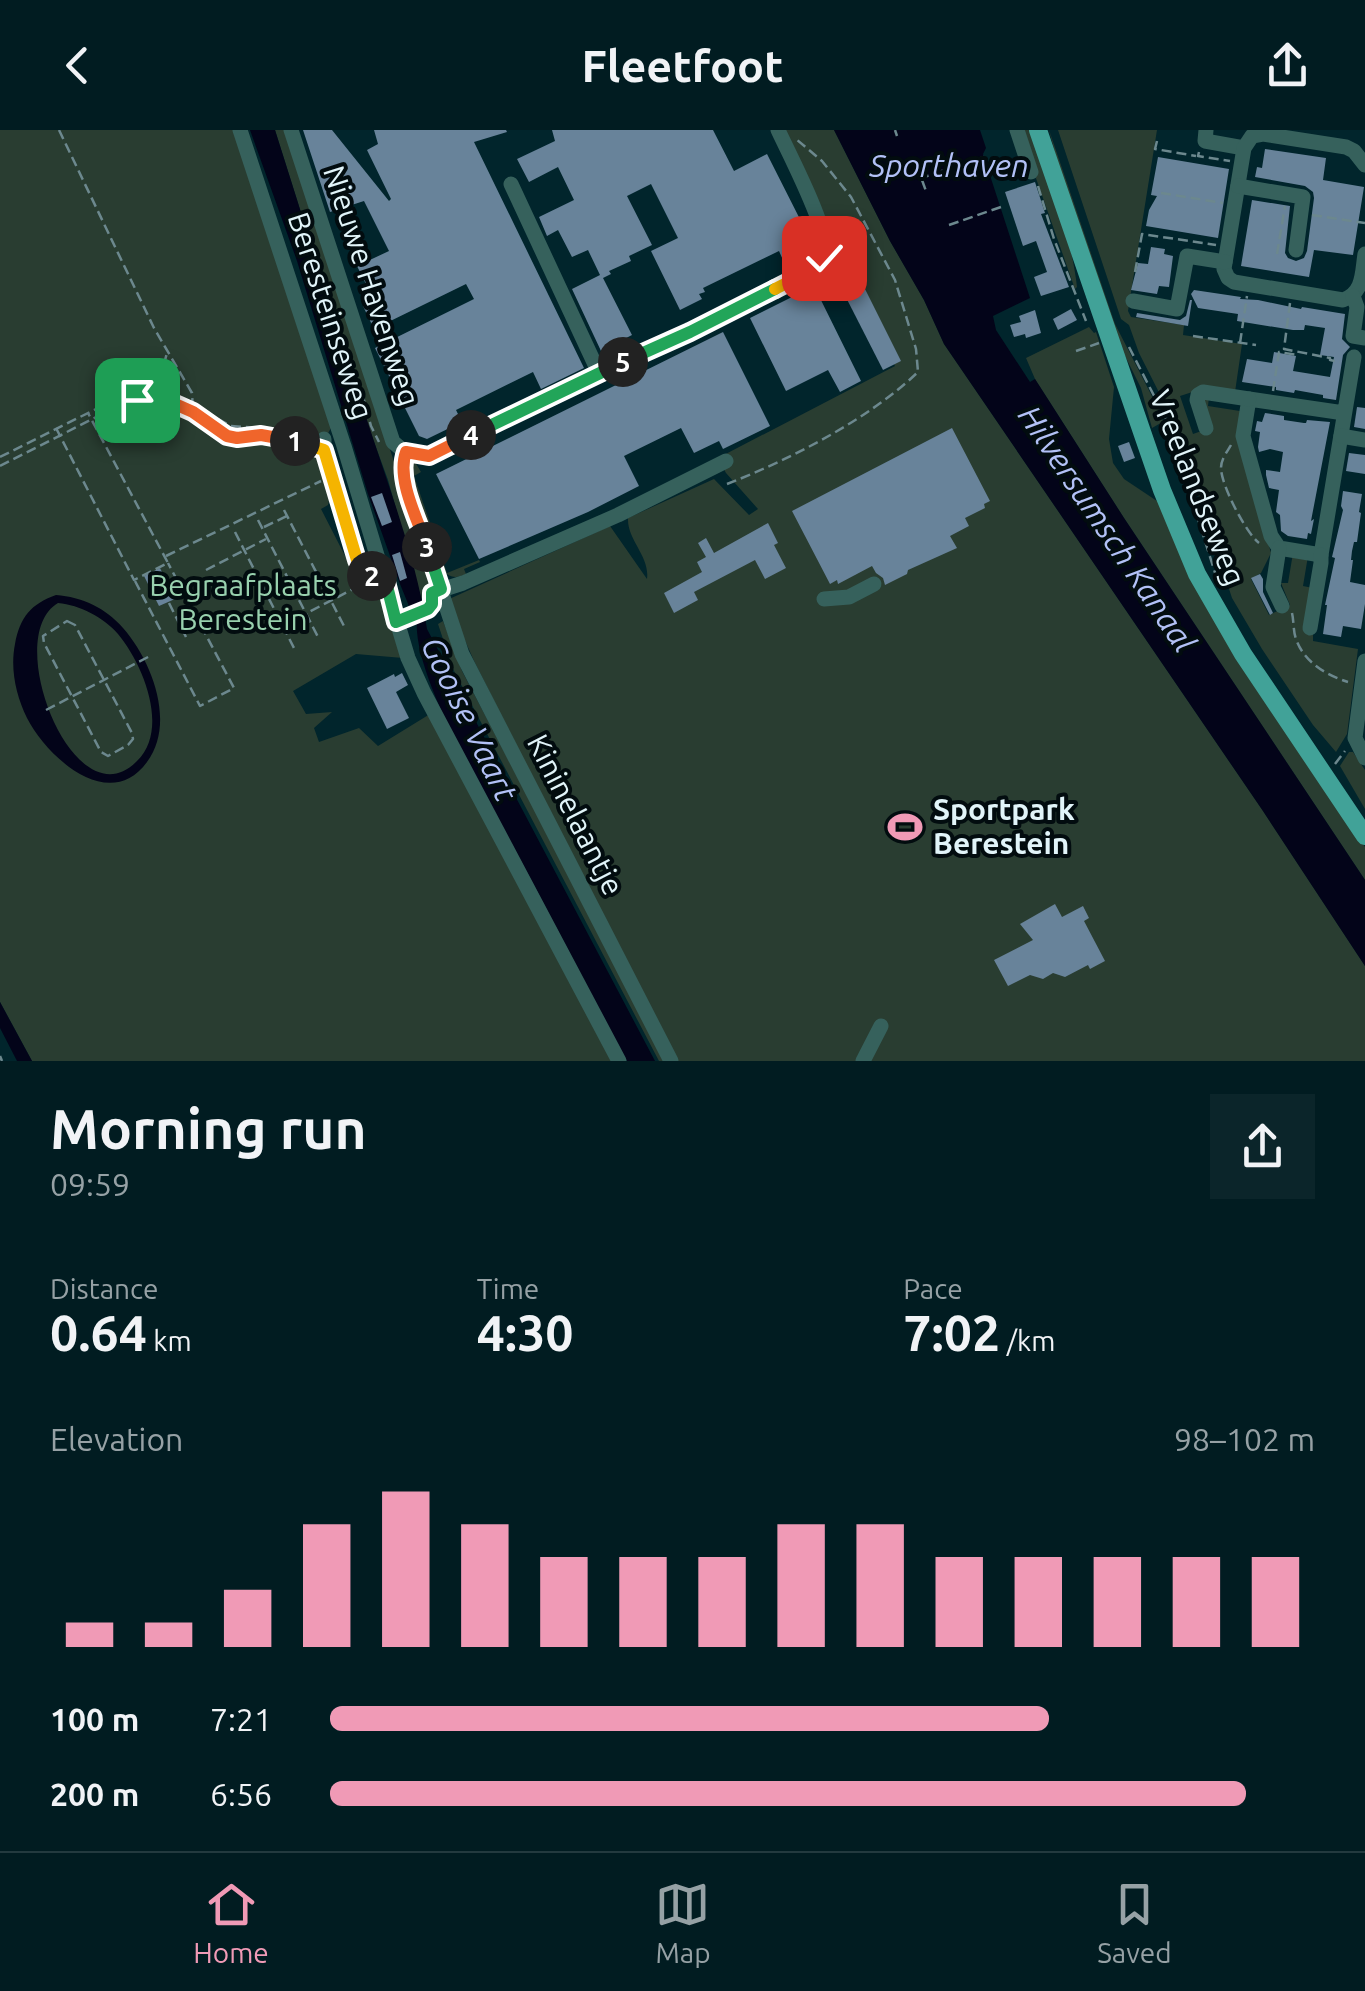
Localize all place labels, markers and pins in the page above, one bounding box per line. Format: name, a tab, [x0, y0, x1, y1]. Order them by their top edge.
pin	[782, 216, 867, 301]
pin: 5	[598, 337, 648, 387]
pin	[95, 358, 180, 443]
pin: 4	[446, 410, 496, 460]
pin: 1	[270, 416, 320, 466]
pin: 3	[402, 522, 452, 572]
pin: 2	[347, 551, 397, 601]
place label: Sportpark Berestein	[933, 792, 1075, 860]
sports icon: Sportpark Berestein	[886, 808, 924, 846]

